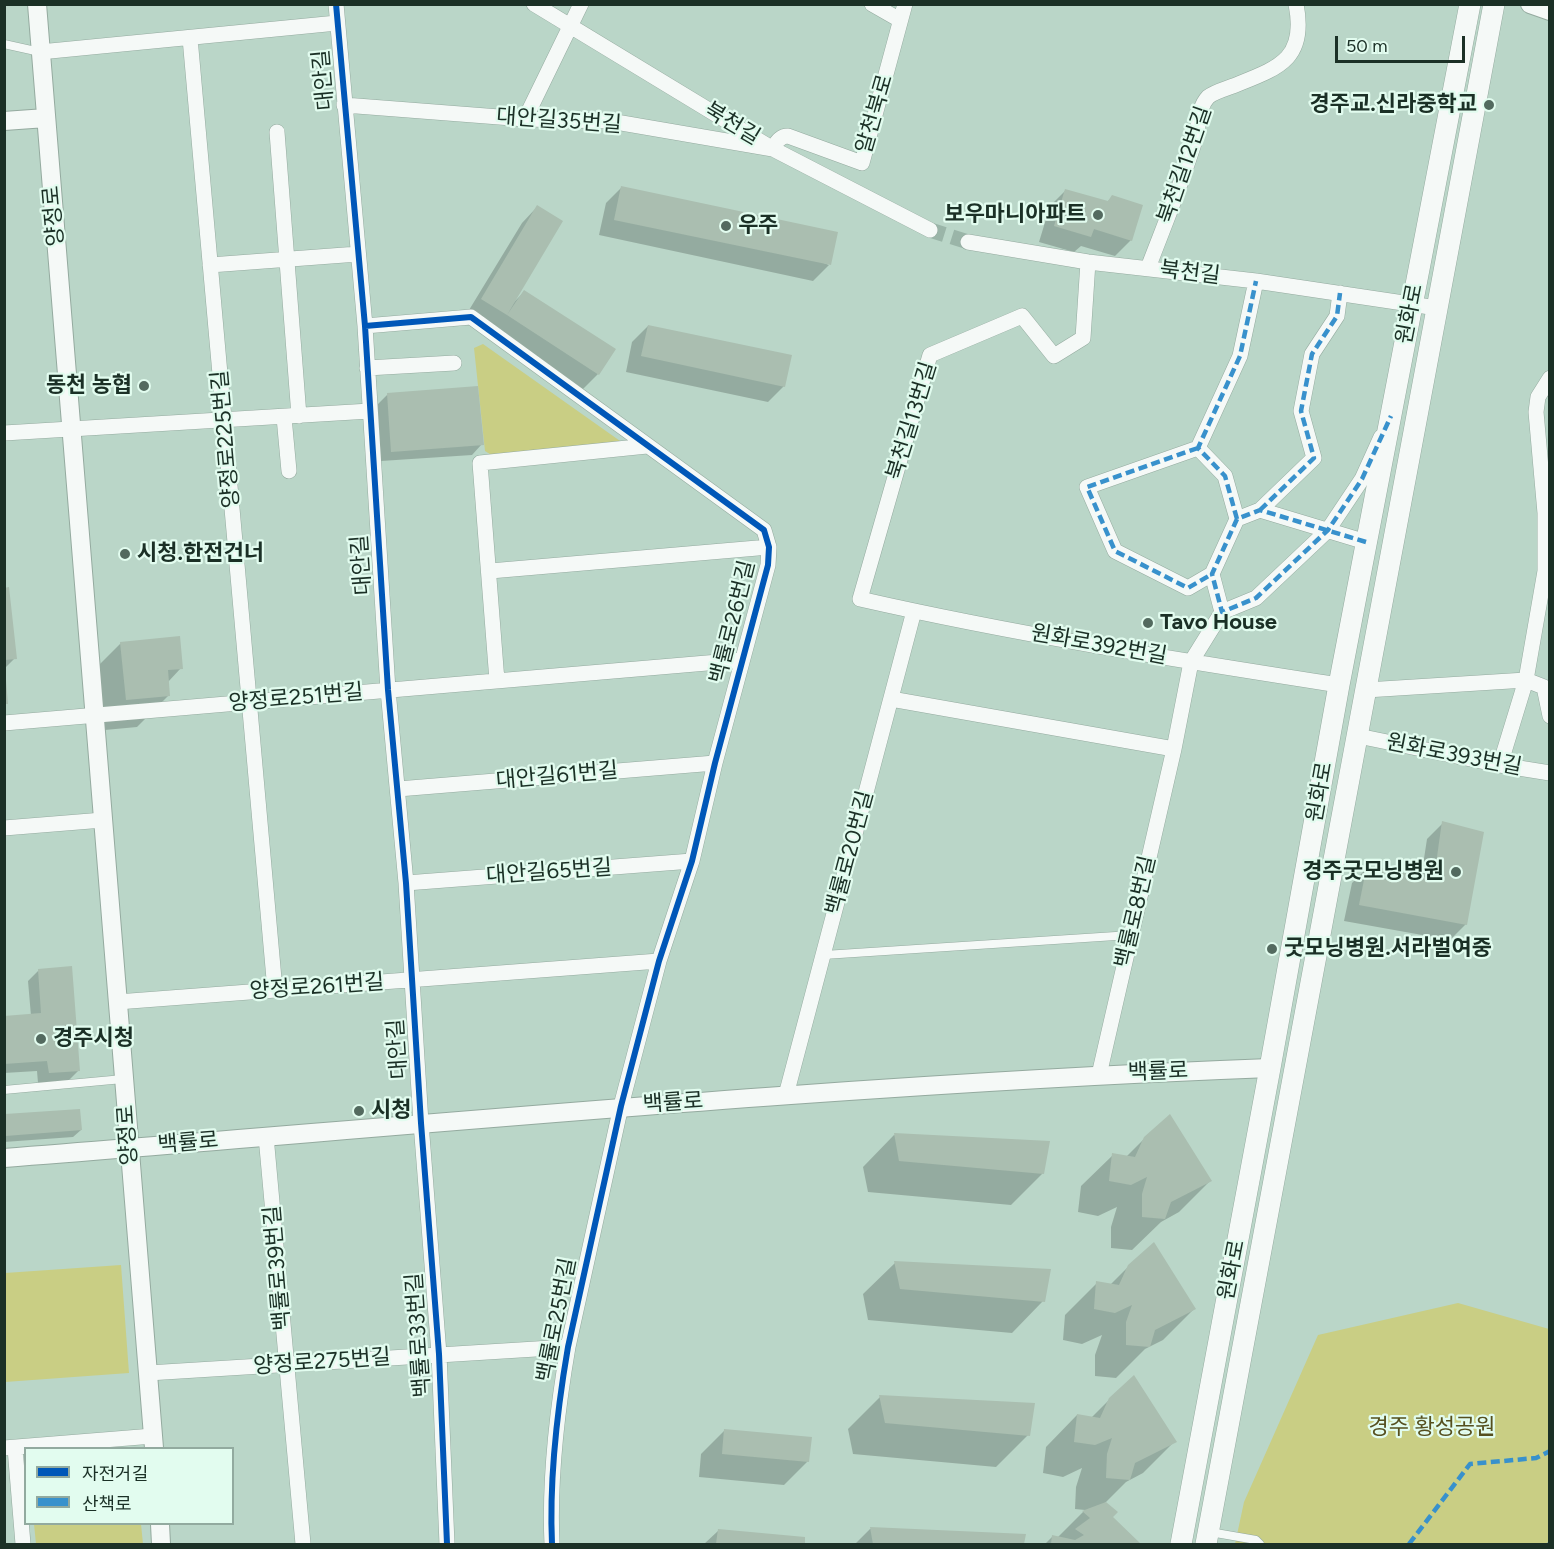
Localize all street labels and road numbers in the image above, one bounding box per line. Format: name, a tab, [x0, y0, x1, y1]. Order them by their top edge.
street label: 대안길	[308, 49, 340, 111]
street label: 알천북로	[851, 71, 899, 157]
street label: 북천길	[699, 97, 765, 151]
street label: 대안길35번길	[495, 103, 623, 139]
street label: 북천길12번길	[1153, 103, 1217, 227]
street label: 양정로	[38, 185, 70, 247]
street label: 북천길	[1158, 256, 1222, 290]
street label: 원화로	[1391, 282, 1429, 346]
street label: 북천길13번길	[882, 359, 942, 483]
street label: 양정로225번길	[207, 369, 245, 509]
street label: 대안길	[347, 534, 377, 596]
street label: 백률로26번길	[705, 558, 761, 686]
street label: 원화로392번길	[1029, 620, 1169, 670]
street label: 양정로251번길	[227, 679, 365, 717]
street label: 원화로393번길	[1384, 729, 1524, 781]
street label: 대안길61번길	[495, 758, 619, 794]
street label: 원화로	[1302, 760, 1338, 824]
street label: 백률로20번길	[821, 788, 879, 918]
street label: 백률로8번길	[1110, 853, 1162, 971]
street label: 대안길65번길	[485, 854, 613, 890]
street label: 양정로261번길	[249, 969, 385, 1005]
street label: 대안길	[383, 1018, 413, 1080]
street label: 백률로	[1127, 1058, 1189, 1086]
street label: 백률로	[642, 1088, 704, 1118]
street label: 양정로	[113, 1104, 143, 1166]
street label: 백률로	[157, 1127, 219, 1159]
street label: 백률로39번길	[259, 1204, 297, 1332]
street label: 원화로	[1213, 1238, 1251, 1302]
street label: 백률로25번길	[532, 1256, 582, 1384]
street label: 백률로33번길	[401, 1272, 437, 1398]
street label: 양정로275번길	[252, 1344, 392, 1380]

